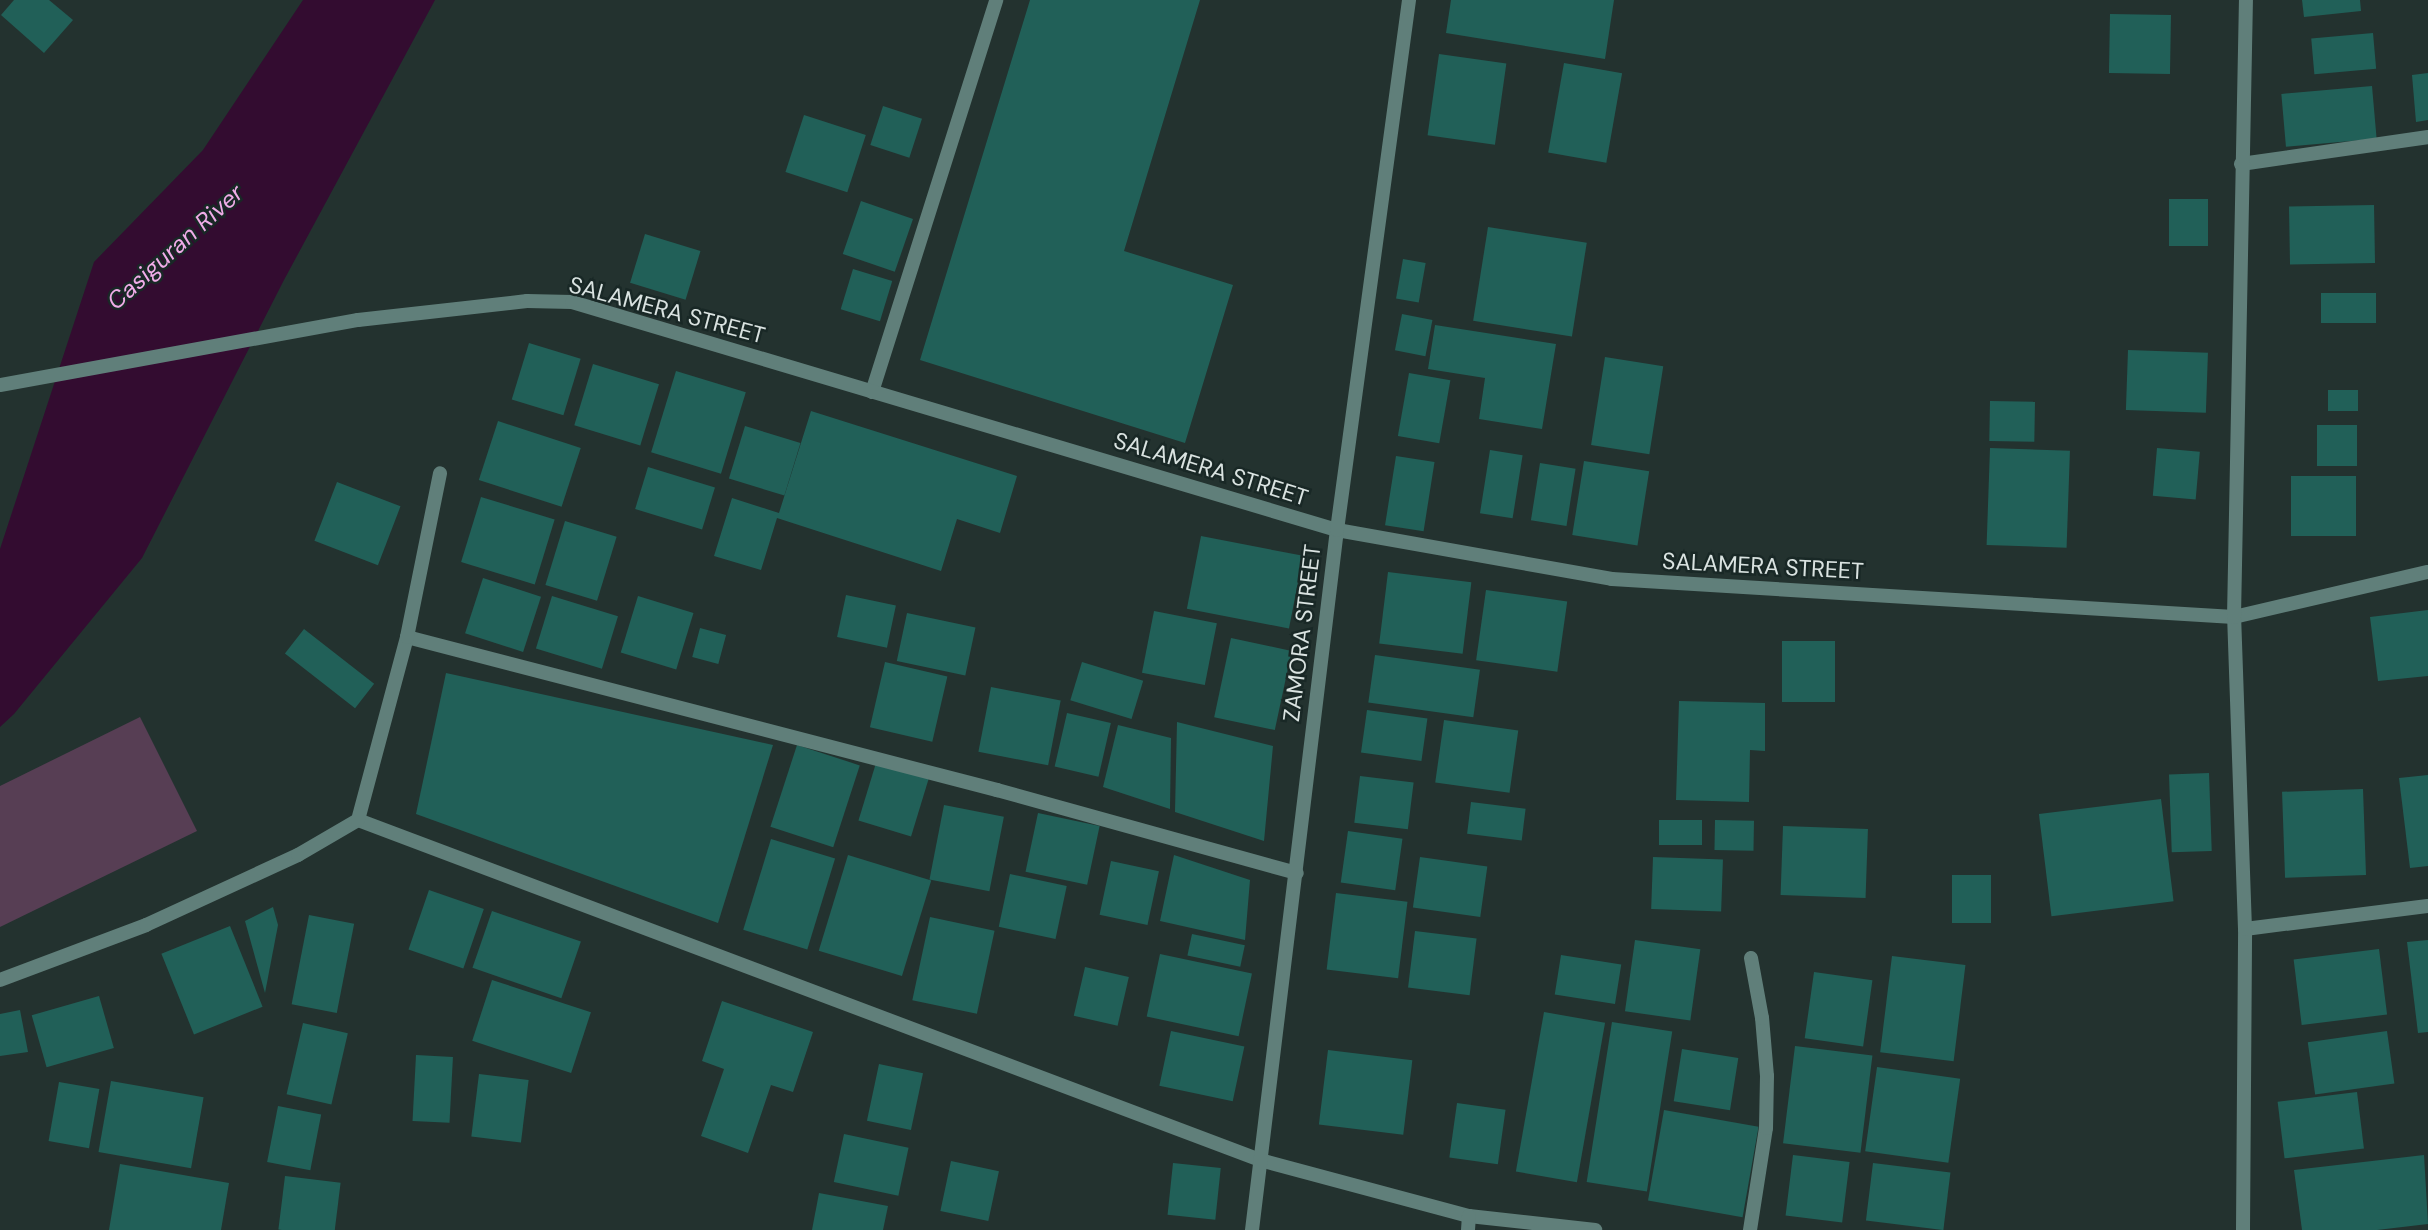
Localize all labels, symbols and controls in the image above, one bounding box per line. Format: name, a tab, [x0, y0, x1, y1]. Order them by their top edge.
water label: Casiguran River	[101, 178, 249, 316]
street label: SALAMERA STREET	[566, 271, 768, 349]
street label: SALAMERA STREET	[1110, 426, 1312, 512]
street label: ZAMORA STREET	[1277, 543, 1327, 723]
street label: SALAMERA STREET	[1662, 547, 1864, 585]

